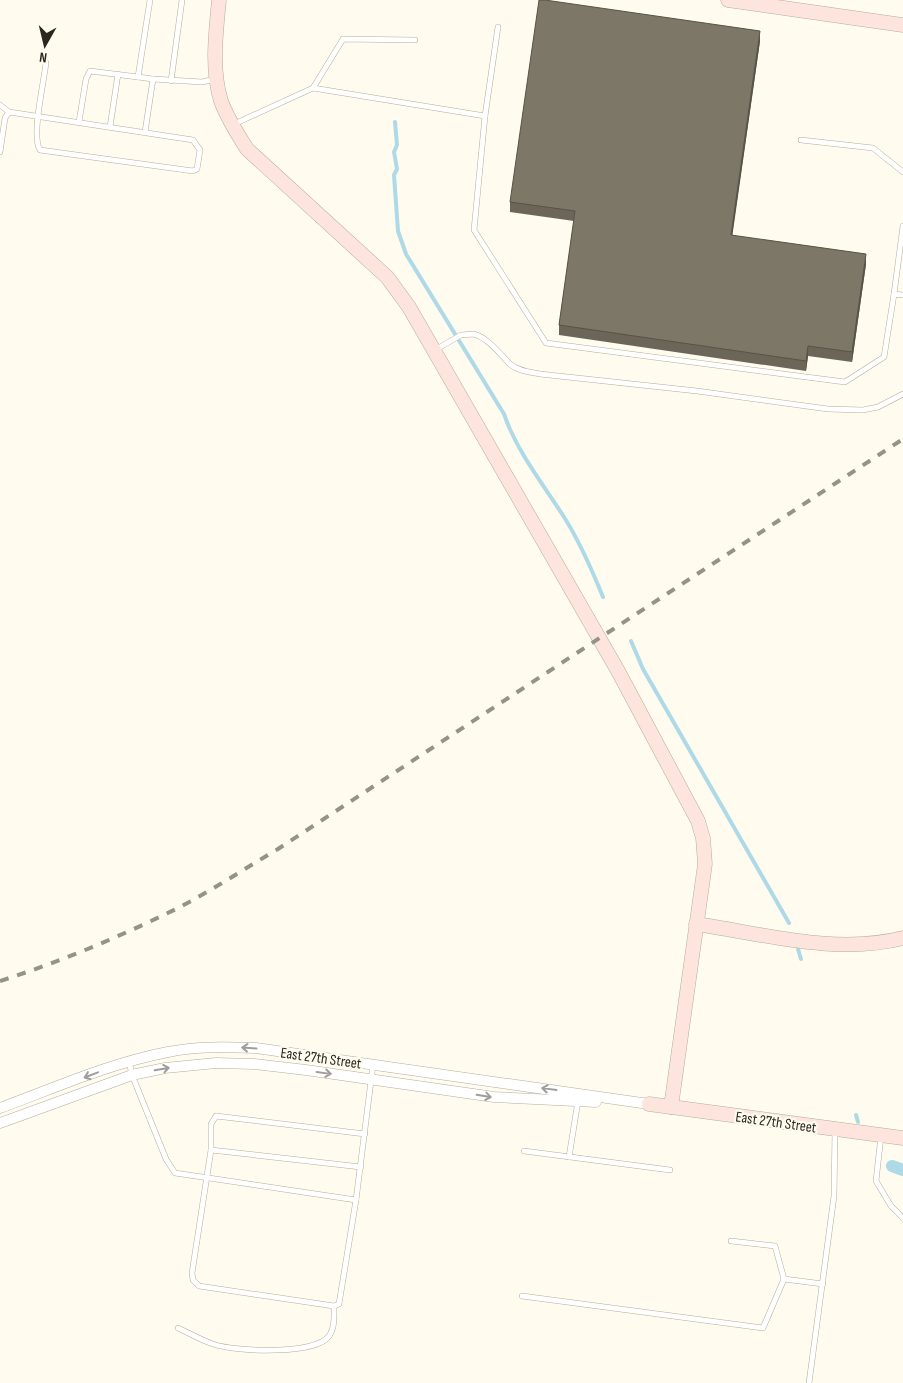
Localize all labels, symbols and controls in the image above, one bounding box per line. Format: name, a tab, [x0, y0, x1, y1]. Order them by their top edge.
north arrow	[20, 20, 70, 70]
text: N	[38, 48, 48, 66]
one-way arrow	[242, 1043, 258, 1053]
street label: East 27th Street	[279, 1043, 363, 1074]
one-way arrow	[154, 1063, 170, 1073]
one-way arrow	[315, 1068, 331, 1078]
one-way arrow	[84, 1071, 99, 1080]
one-way arrow	[541, 1084, 557, 1094]
one-way arrow	[476, 1091, 492, 1101]
street label: East 27th Street	[734, 1107, 818, 1138]

